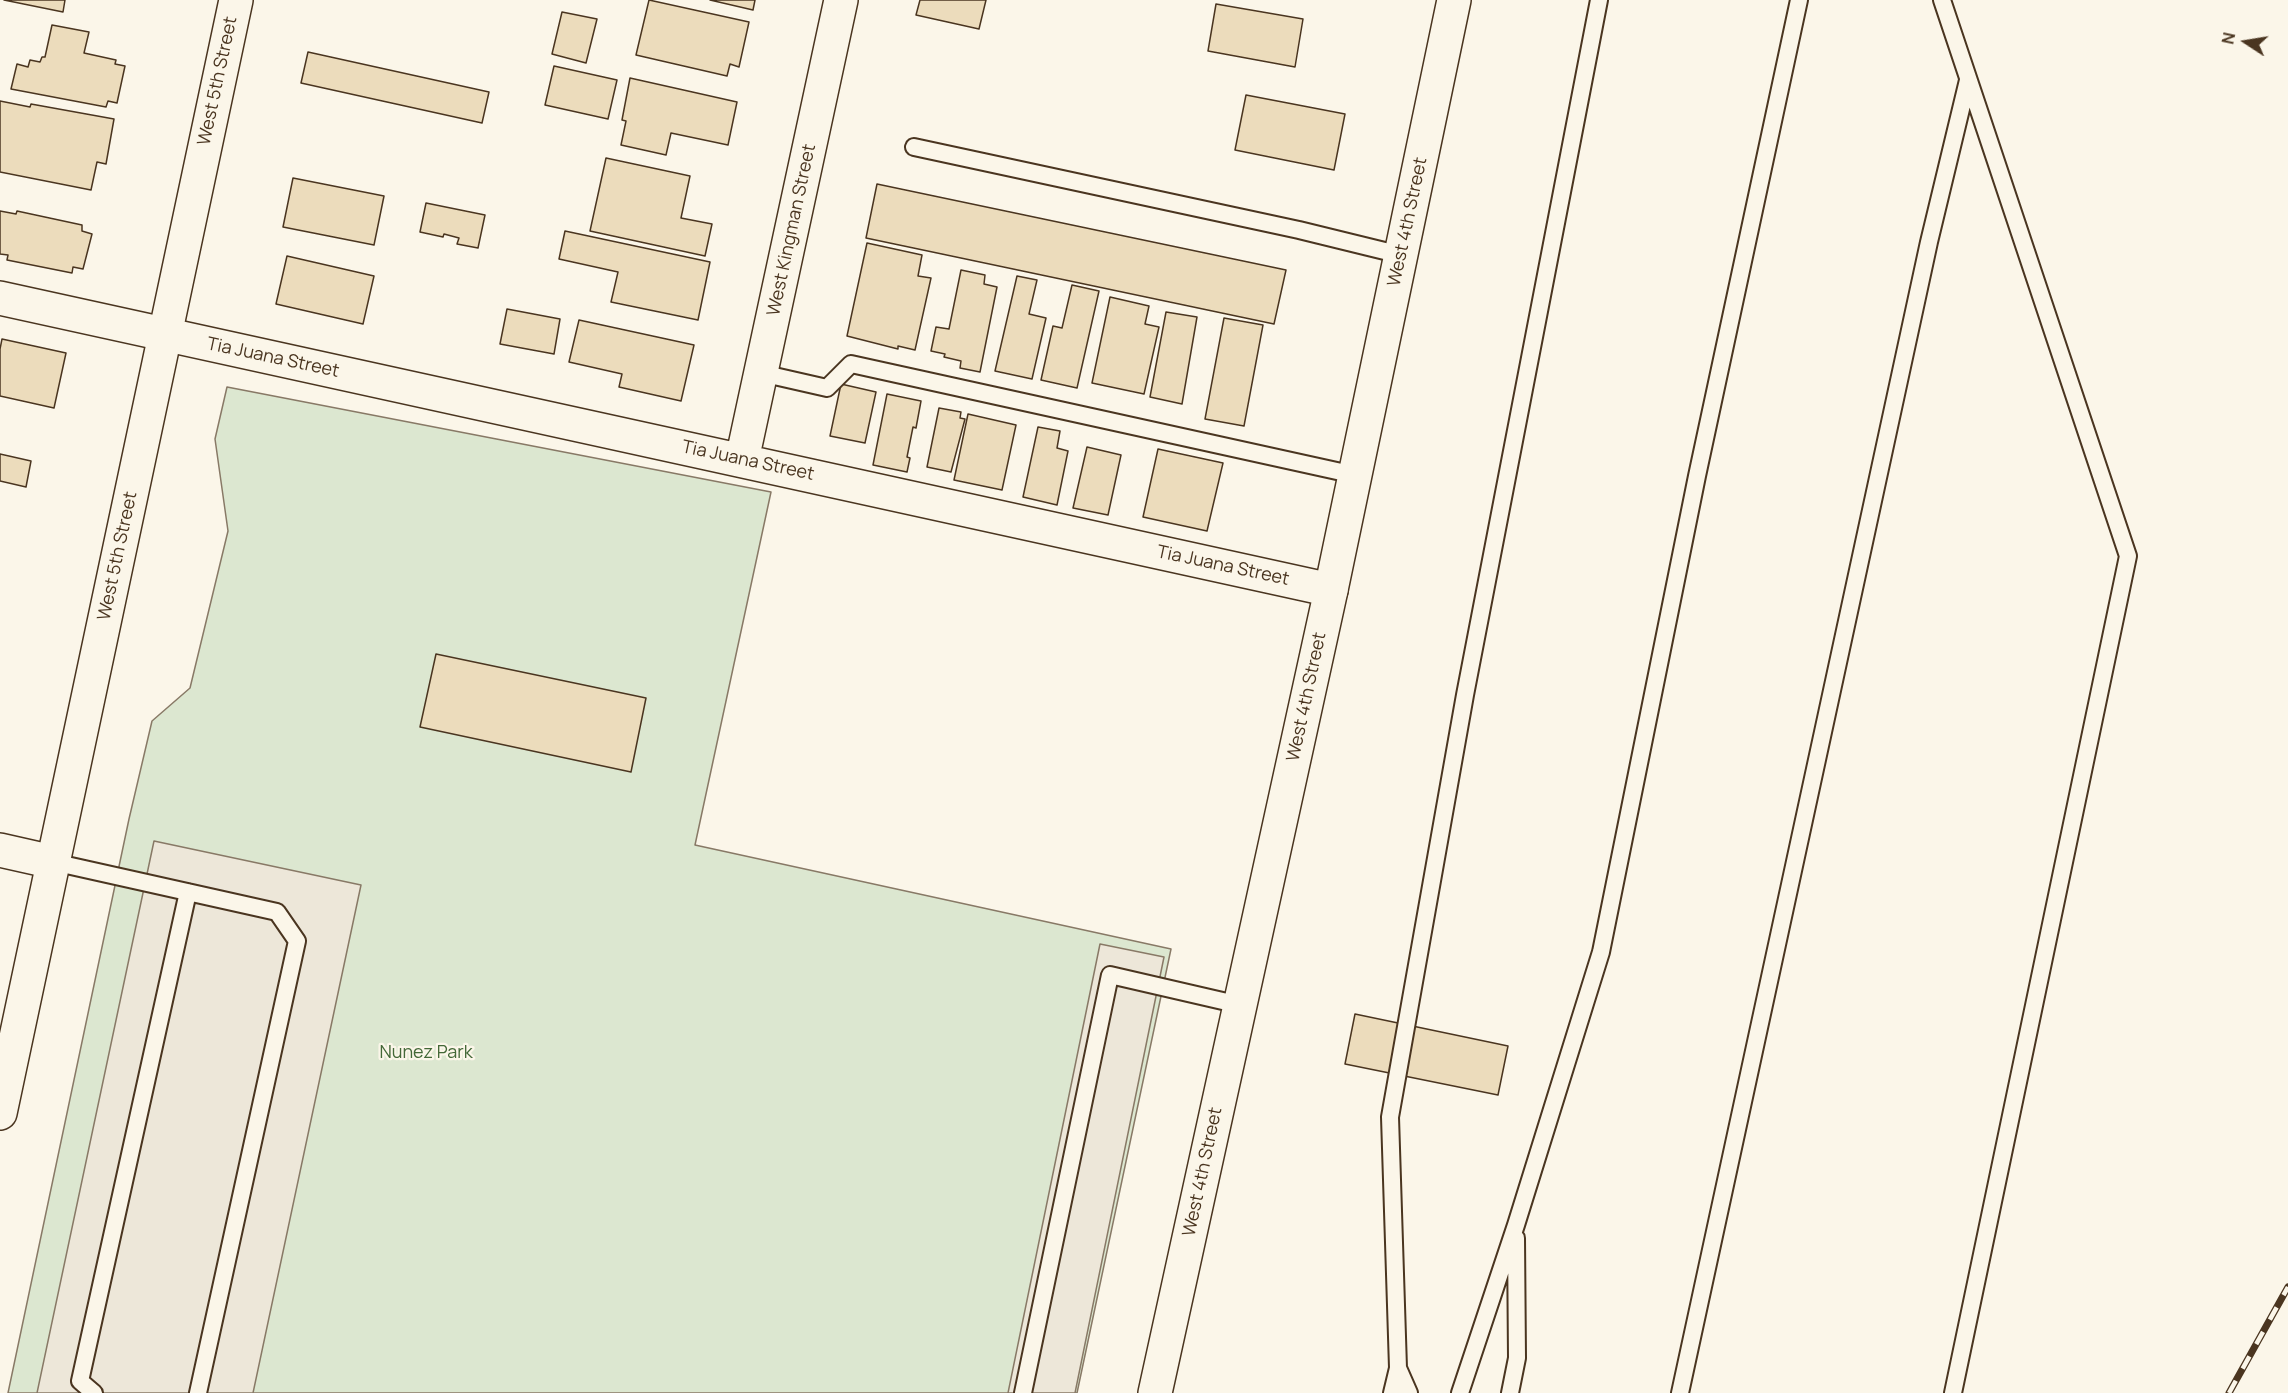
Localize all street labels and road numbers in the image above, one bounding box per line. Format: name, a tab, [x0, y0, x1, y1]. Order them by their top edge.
street label: West 5th Street	[194, 15, 242, 147]
street label: West Kingman Street	[763, 142, 821, 318]
street label: West 4th Street	[1384, 155, 1432, 289]
street label: Tia Juana Street	[205, 333, 341, 383]
street label: Tia Juana Street	[680, 436, 816, 486]
street label: West 5th Street	[94, 490, 142, 622]
street label: Tia Juana Street	[1155, 541, 1291, 591]
street label: West 4th Street	[1283, 630, 1331, 764]
street label: West 4th Street	[1179, 1105, 1227, 1239]

